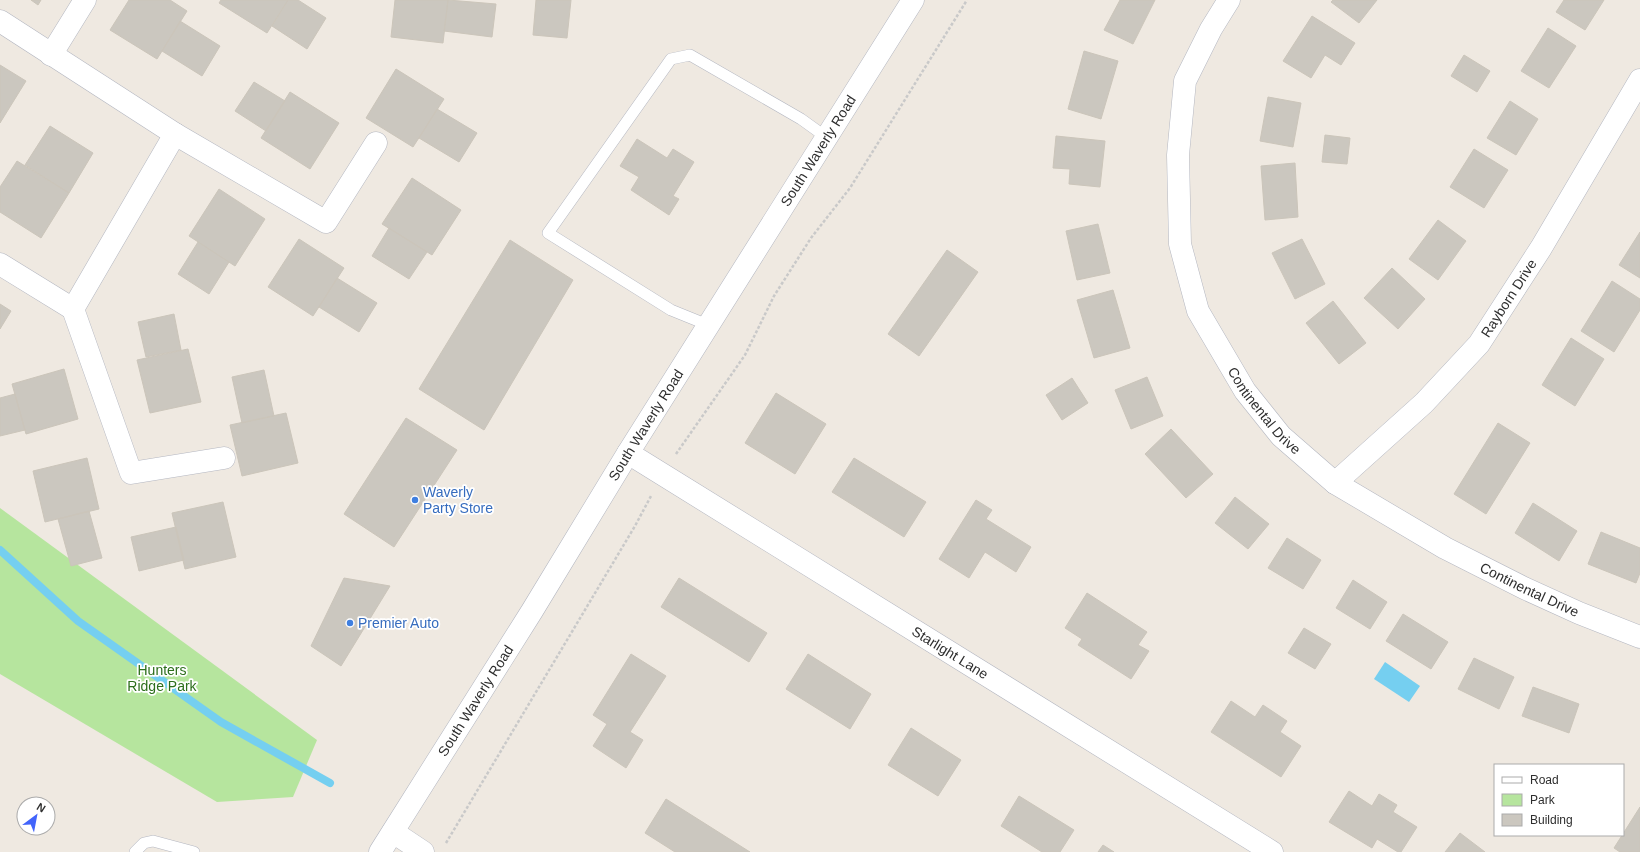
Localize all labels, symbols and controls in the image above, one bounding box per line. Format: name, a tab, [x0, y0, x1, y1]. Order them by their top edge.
street label: South Waverly Road	[777, 92, 859, 209]
street label: Rayborn Drive	[1478, 256, 1540, 340]
street label: Continental Drive	[1225, 364, 1304, 458]
street label: South Waverly Road	[605, 366, 687, 483]
place label: Waverly Party Store	[423, 484, 493, 516]
marker: Waverly Party Store	[410, 495, 420, 505]
street label: Continental Drive	[1477, 559, 1582, 620]
place label: Premier Auto	[358, 615, 439, 631]
marker: Premier Auto	[345, 618, 355, 628]
street label: Starlight Lane	[909, 623, 991, 682]
street label: South Waverly Road	[435, 642, 516, 759]
park label: Hunters Ridge Park	[127, 662, 198, 694]
legend	[1494, 764, 1624, 836]
text: Road	[1530, 773, 1559, 787]
text: Park	[1530, 793, 1556, 807]
north arrow	[16, 796, 56, 836]
text: N	[35, 800, 48, 815]
text: Building	[1530, 813, 1573, 827]

